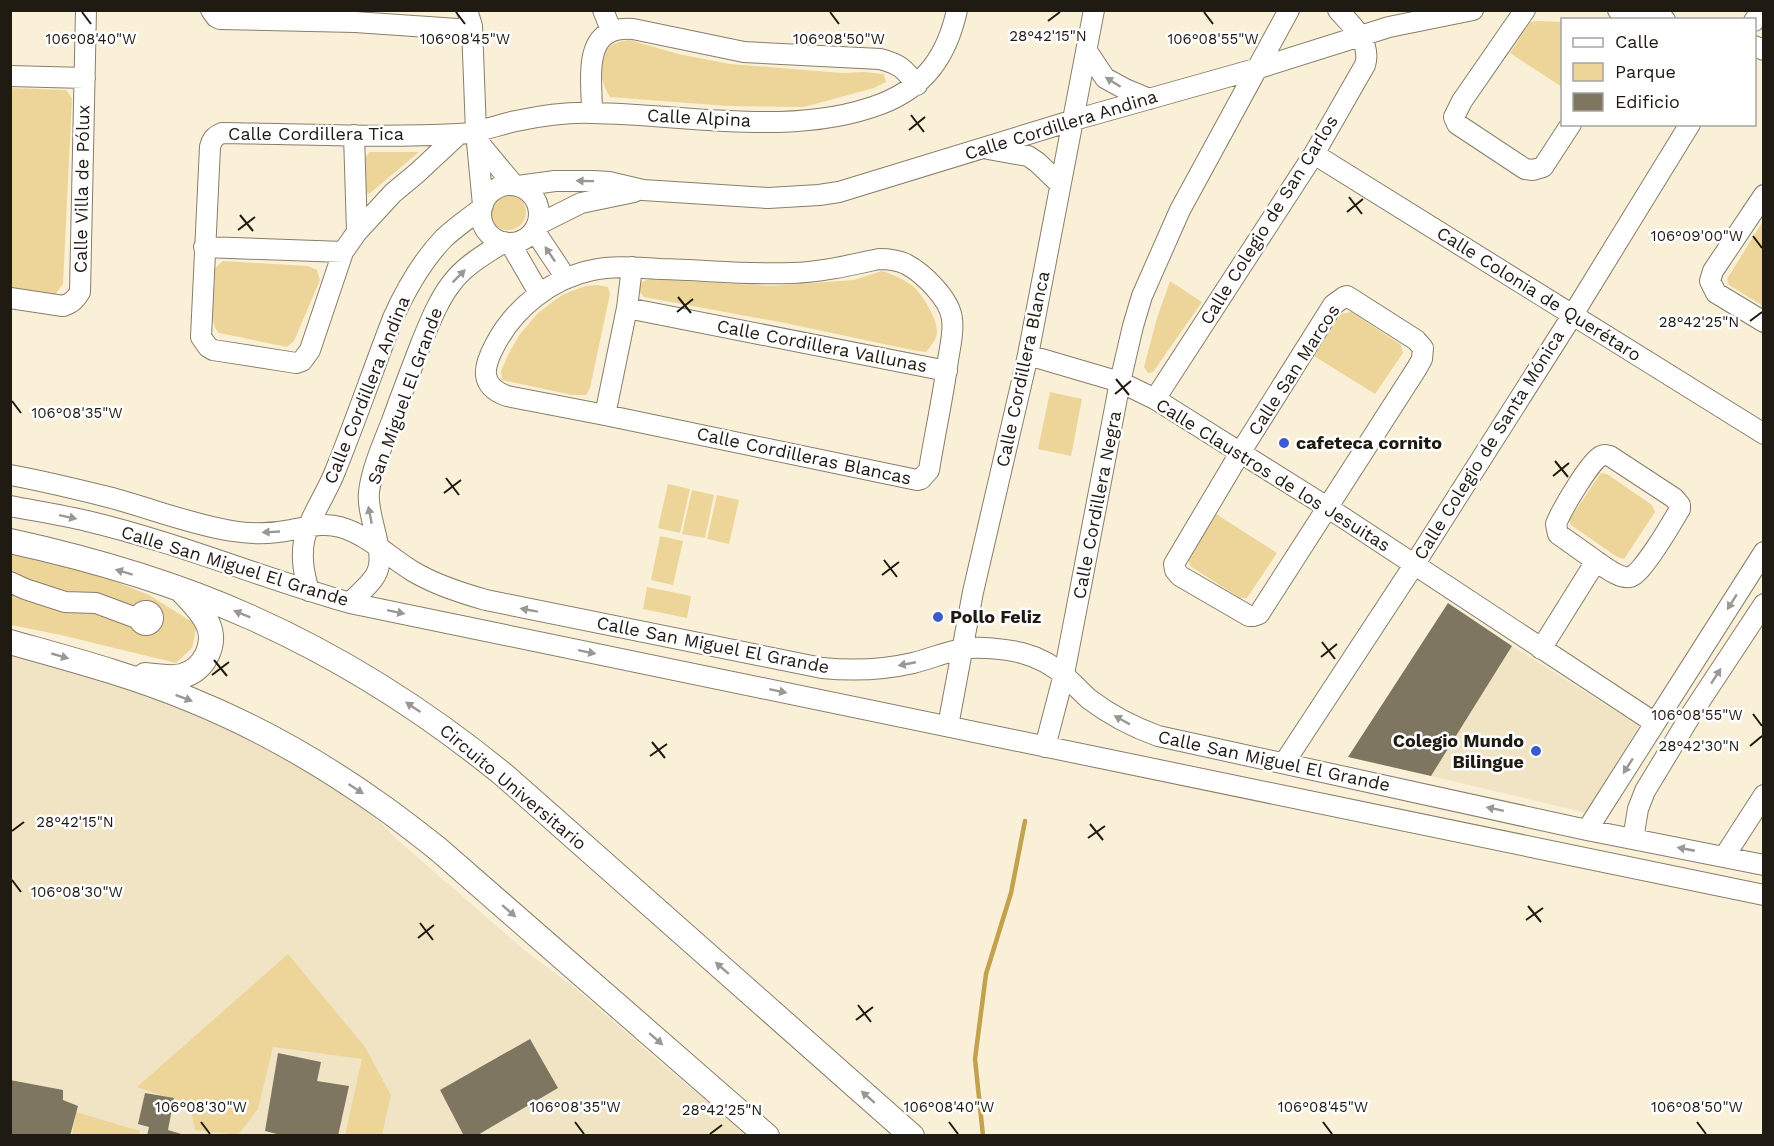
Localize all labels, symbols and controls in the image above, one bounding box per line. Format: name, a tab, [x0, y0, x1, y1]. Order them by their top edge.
legend	[1561, 18, 1756, 126]
text: 28°42'15"N	[1009, 27, 1087, 45]
text: 106°08'40"W	[46, 30, 136, 48]
text: 106°08'45"W	[420, 30, 510, 48]
text: 106°08'50"W	[793, 30, 885, 48]
text: 106°08'55"W	[1167, 30, 1259, 48]
text: Calle	[1615, 31, 1659, 52]
text: Parque	[1615, 61, 1676, 82]
one-way arrow	[1104, 76, 1121, 87]
street label: Calle Cordillera Andina	[962, 85, 1160, 164]
text: Edificio	[1615, 91, 1680, 112]
street label: Calle Alpina	[646, 104, 752, 131]
street label: Calle Villa de Pólux	[70, 105, 93, 273]
street label: Calle Colegio de San Carlos	[1195, 111, 1342, 328]
street label: Calle Cordillera Tica	[228, 123, 404, 144]
one-way arrow	[575, 176, 594, 186]
street label: Calle Colonia de Querétaro	[1433, 222, 1645, 365]
text: 106°09'00"W	[1651, 227, 1743, 245]
one-way arrow	[545, 246, 556, 262]
street label: Calle Cordillera Blanca	[991, 269, 1054, 469]
one-way arrow	[451, 270, 465, 284]
street label: Calle Cordillera Andina	[319, 293, 414, 487]
street label: Calle San Marcos	[1243, 300, 1344, 439]
street label: San Miguel El Grande	[363, 305, 446, 487]
text: 28°42'25"N	[1659, 313, 1739, 331]
street label: Calle Cordillera Vallunas	[715, 315, 929, 376]
street label: Calle Colegio de Santa Mónica	[1409, 326, 1568, 563]
street label: Calle Claustros de los Jesuitas	[1152, 394, 1394, 556]
text: 106°08'35"W	[31, 404, 123, 422]
street label: Calle Cordillera Negra	[1068, 409, 1125, 601]
street label: Calle Cordilleras Blancas	[695, 422, 913, 489]
place label: cafeteca cornito	[1296, 432, 1442, 453]
marker: cafeteca cornito	[1277, 436, 1291, 450]
one-way arrow	[365, 505, 374, 524]
one-way arrow	[59, 513, 78, 522]
street label: Calle San Miguel El Grande	[119, 521, 351, 610]
one-way arrow	[261, 527, 280, 537]
one-way arrow	[115, 566, 133, 576]
one-way arrow	[1727, 594, 1738, 610]
one-way arrow	[519, 605, 538, 614]
place label: Pollo Feliz	[950, 606, 1041, 627]
one-way arrow	[387, 608, 406, 617]
one-way arrow	[233, 609, 251, 618]
marker: Pollo Feliz	[931, 610, 945, 624]
street label: Calle San Miguel El Grande	[595, 612, 831, 677]
one-way arrow	[578, 647, 596, 657]
one-way arrow	[51, 652, 69, 661]
one-way arrow	[897, 659, 916, 669]
one-way arrow	[1711, 668, 1722, 685]
one-way arrow	[769, 687, 788, 696]
one-way arrow	[176, 693, 194, 703]
one-way arrow	[405, 701, 421, 713]
text: 106°08'55"W	[1651, 706, 1743, 724]
one-way arrow	[1114, 715, 1130, 726]
street label: Circuito Universitario	[436, 719, 591, 854]
street label: Calle San Miguel El Grande	[1156, 726, 1392, 795]
place label: Colegio Mundo Bilingue	[1393, 730, 1524, 772]
text: 28°42'30"N	[1658, 737, 1740, 755]
marker: Colegio Mundo Bilingue	[1529, 744, 1543, 758]
one-way arrow	[1622, 758, 1633, 774]
one-way arrow	[348, 783, 364, 795]
one-way arrow	[1485, 804, 1504, 814]
text: 28°42'15"N	[36, 813, 114, 831]
one-way arrow	[1676, 844, 1695, 853]
text: 106°08'30"W	[31, 883, 123, 901]
one-way arrow	[501, 904, 517, 917]
one-way arrow	[715, 962, 730, 975]
one-way arrow	[648, 1032, 664, 1045]
one-way arrow	[861, 1090, 876, 1104]
text: 106°08'30"W	[155, 1098, 247, 1116]
text: 106°08'35"W	[529, 1098, 621, 1116]
text: 106°08'40"W	[904, 1098, 994, 1116]
text: 106°08'45"W	[1278, 1098, 1368, 1116]
text: 106°08'50"W	[1651, 1098, 1743, 1116]
text: 28°42'25"N	[682, 1101, 762, 1119]

